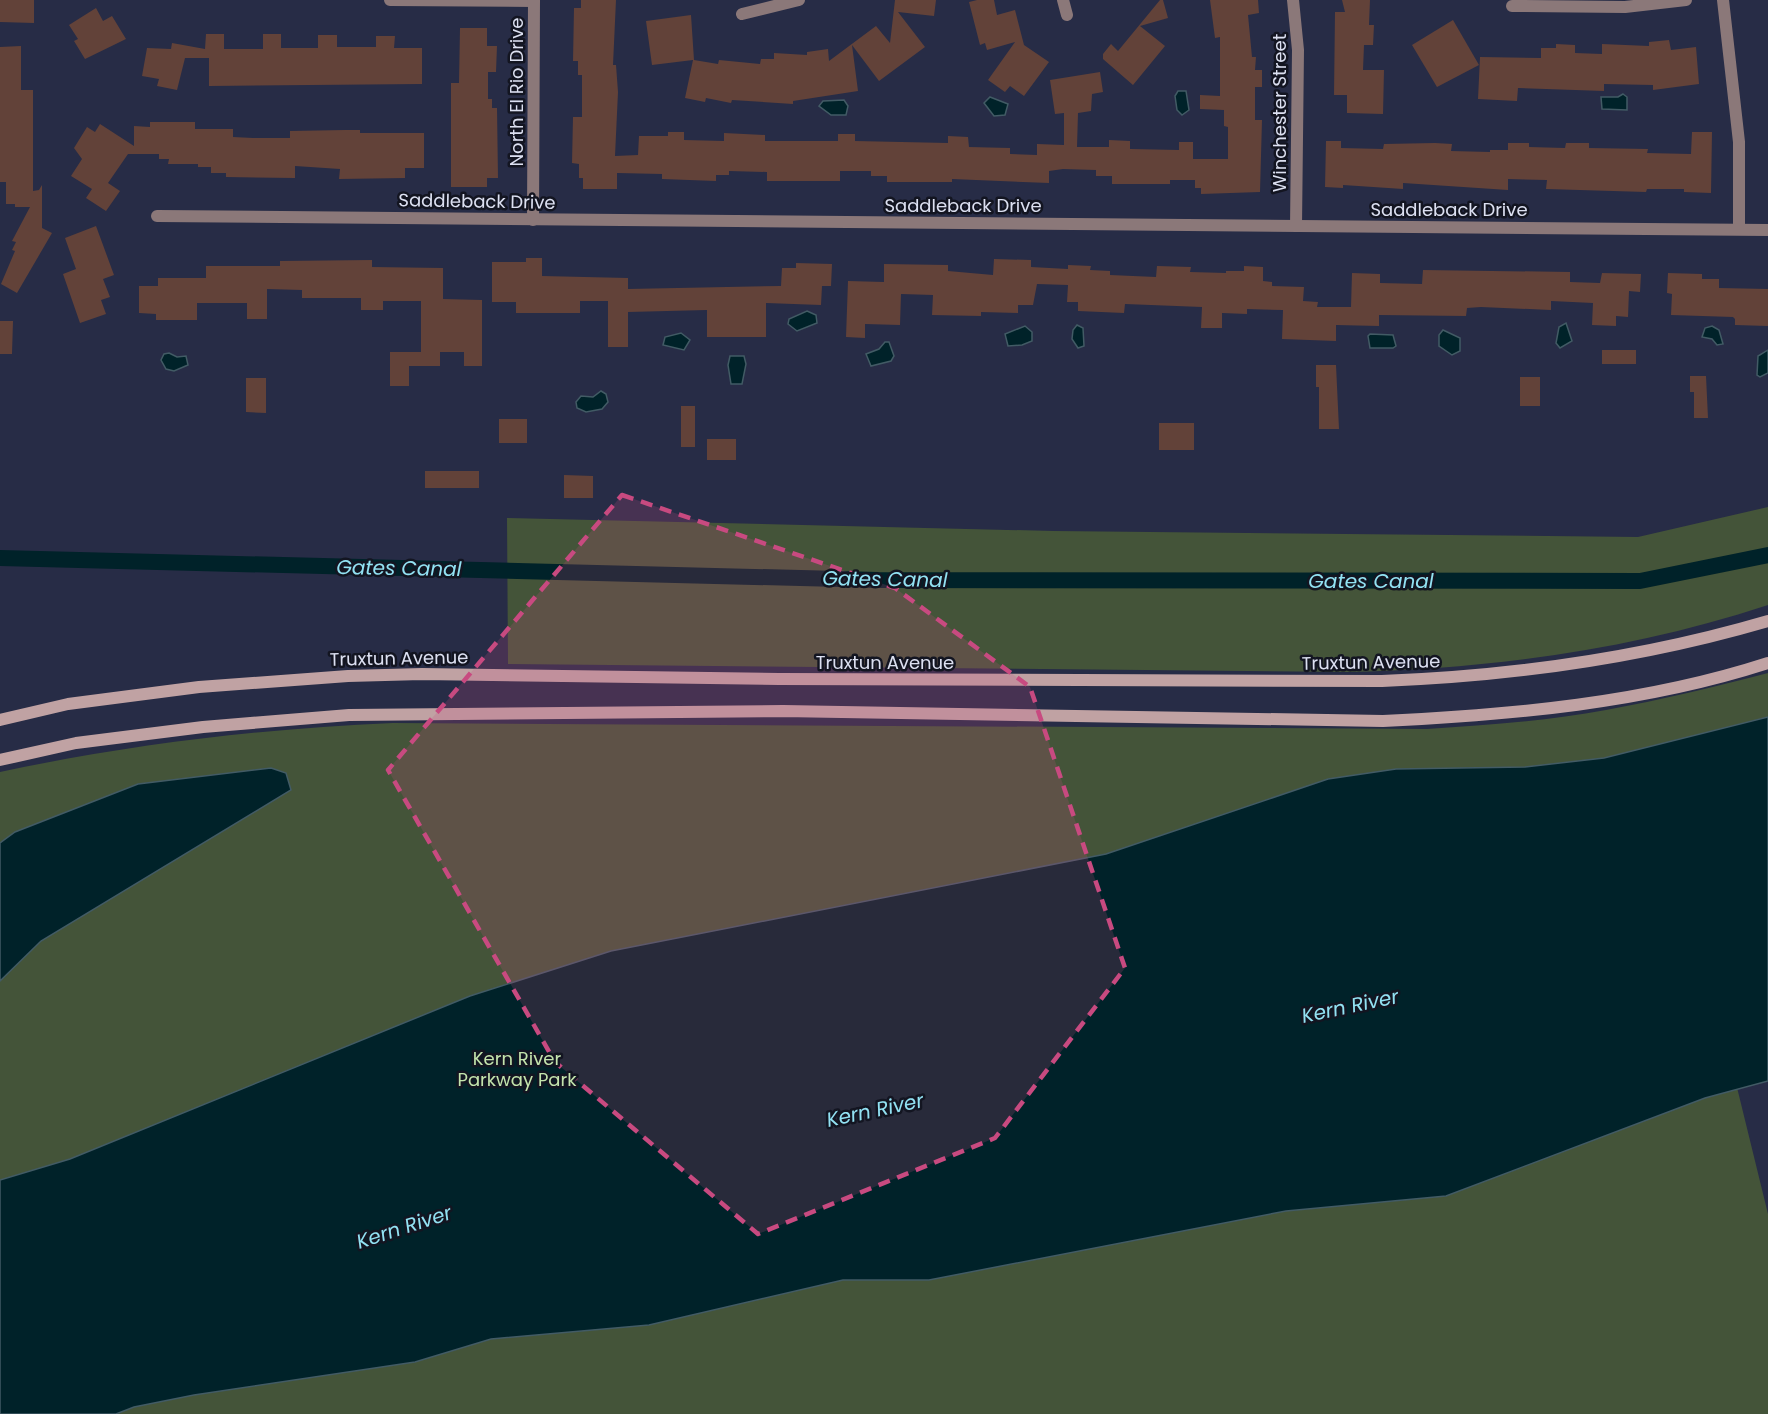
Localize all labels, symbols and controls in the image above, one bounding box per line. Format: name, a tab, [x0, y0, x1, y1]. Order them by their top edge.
street label: North El Rio Drive	[504, 17, 529, 167]
street label: Winchester Street	[1267, 34, 1292, 192]
street label: Saddleback Drive	[398, 187, 556, 215]
street label: Saddleback Drive	[884, 193, 1042, 218]
street label: Saddleback Drive	[1370, 197, 1528, 222]
water label: Gates Canal	[336, 553, 462, 583]
water label: Gates Canal	[822, 564, 948, 594]
water label: Gates Canal	[1308, 567, 1434, 595]
street label: Truxtun Avenue	[329, 644, 469, 672]
street label: Truxtun Avenue	[1301, 648, 1441, 676]
street label: Truxtun Avenue	[816, 650, 954, 675]
water label: Kern River	[1299, 982, 1402, 1030]
park label: Kern River Parkway Park	[457, 1046, 577, 1092]
water label: Kern River	[824, 1086, 927, 1134]
water label: Kern River	[353, 1198, 456, 1256]

